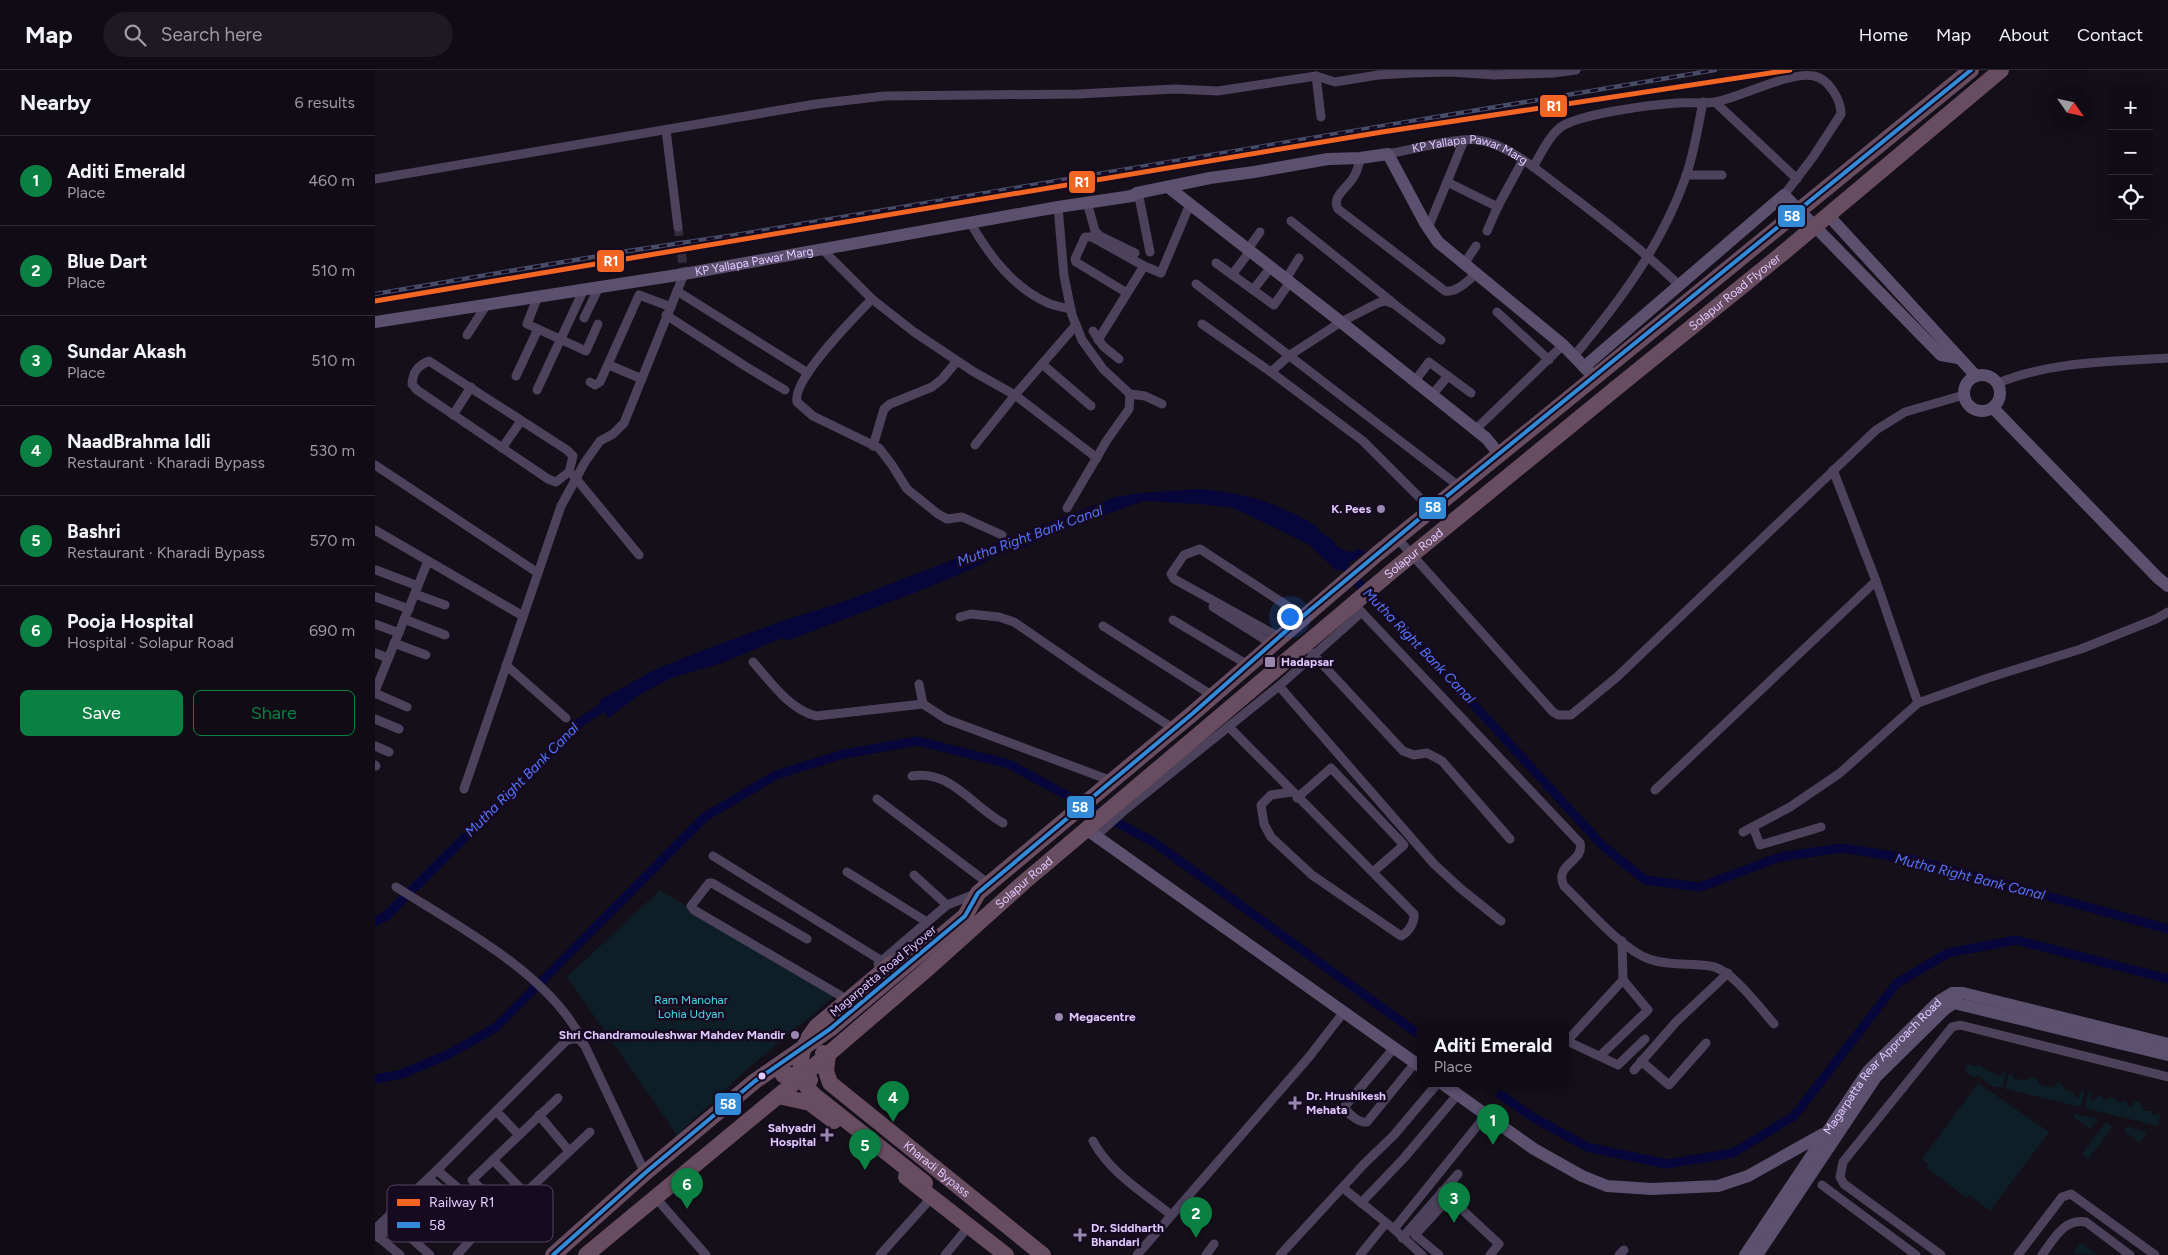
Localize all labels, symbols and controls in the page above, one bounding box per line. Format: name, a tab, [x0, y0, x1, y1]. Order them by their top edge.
search box	[103, 12, 453, 57]
text: Map	[25, 20, 73, 49]
icon: search	[121, 21, 149, 49]
text: Search here	[161, 23, 262, 46]
text: Home	[1859, 24, 1908, 46]
text: Map	[1936, 24, 1971, 46]
text: About	[1999, 24, 2049, 46]
text: Contact	[2077, 24, 2143, 46]
north arrow	[2048, 85, 2093, 130]
map controls	[2108, 85, 2153, 220]
button: +	[2108, 85, 2153, 130]
text: Nearby	[20, 90, 91, 115]
text: 6 results	[294, 93, 355, 112]
line badge: R1	[1539, 94, 1568, 118]
text: R1	[1547, 98, 1561, 115]
button: −	[2108, 130, 2153, 175]
street label: KP Yallapa Pawar Marg	[1411, 132, 1530, 168]
text: Aditi Emerald	[67, 160, 185, 183]
line badge: R1	[1068, 170, 1096, 194]
text: 1	[33, 171, 39, 190]
text: 460 m	[308, 171, 355, 190]
text: R1	[1075, 174, 1089, 191]
button: locate	[2108, 175, 2153, 220]
text: Place	[67, 183, 105, 202]
line badge: 58	[1777, 204, 1806, 228]
text: 58	[1784, 208, 1800, 225]
street label: KP Yallapa Pawar Marg	[694, 244, 815, 279]
line badge: R1	[596, 249, 625, 273]
text: Blue Dart	[67, 250, 147, 273]
street label: Solapur Road Flyover	[1686, 251, 1783, 333]
text: R1	[604, 253, 618, 270]
text: 2	[31, 261, 41, 280]
text: 510 m	[311, 261, 355, 280]
text: Place	[67, 273, 105, 292]
text: Sundar Akash	[67, 340, 186, 363]
text: 3	[32, 351, 40, 370]
text: 510 m	[311, 351, 355, 370]
text: Place	[67, 363, 105, 382]
text: NaadBrahma Idli	[67, 430, 211, 453]
text: 4	[31, 441, 41, 460]
text: 530 m	[309, 441, 355, 460]
text: Restaurant · Kharadi Bypass	[67, 453, 265, 472]
line badge: 58	[1418, 496, 1447, 520]
text: 58	[1425, 499, 1441, 516]
water label: Mutha Right Bank Canal	[955, 501, 1106, 570]
place label: K. Pees	[1331, 502, 1371, 516]
marker: K. Pees	[1375, 503, 1387, 515]
text: Bashri	[67, 520, 121, 543]
street label: Solapur Road	[1381, 525, 1446, 582]
text: 5	[31, 531, 41, 550]
text: 570 m	[309, 531, 355, 550]
text: Restaurant · Kharadi Bypass	[67, 543, 265, 562]
water label: Mutha Right Bank Canal	[1359, 585, 1479, 708]
your location	[1277, 604, 1303, 630]
text: Pooja Hospital	[67, 610, 193, 633]
text: 6	[31, 621, 41, 640]
text: 690 m	[309, 621, 355, 640]
text: Hospital · Solapur Road	[67, 633, 234, 652]
marker: Hadapsar	[1263, 655, 1277, 669]
place label: Hadapsar	[1281, 655, 1334, 669]
button: Save	[20, 690, 183, 736]
button: Share	[193, 690, 355, 736]
water label: Mutha Right Bank Canal	[462, 719, 583, 840]
line badge: 58	[1066, 795, 1095, 819]
text: 58	[1072, 799, 1088, 816]
water label: Mutha Right Bank Canal	[1893, 850, 2048, 904]
street label: Solapur Road	[992, 854, 1056, 911]
street label: Magarpatta Road Flyover	[827, 922, 939, 1020]
park label: Ram Manohar Lohia Udyan	[654, 993, 728, 1021]
street label: Magarpatta Rear Approach Road	[1820, 996, 1944, 1137]
place label: Megacentre	[1069, 1010, 1136, 1024]
marker: Megacentre	[1053, 1011, 1065, 1023]
popup	[1417, 1022, 1569, 1087]
place label: Shri Chandramouleshwar Mahdev Mandir	[559, 1028, 785, 1042]
marker: Shri Chandramouleshwar Mahdev Mandir	[789, 1029, 801, 1041]
text: Aditi Emerald	[1434, 1034, 1552, 1057]
text: Place	[1434, 1057, 1472, 1076]
unlabelled marker	[757, 1071, 767, 1081]
pin: 4	[877, 1081, 909, 1122]
place label: Dr. Hrushikesh Mehata	[1306, 1089, 1386, 1117]
line badge: 58	[714, 1092, 742, 1116]
text: 58	[720, 1096, 736, 1113]
marker: Dr. Hrushikesh Mehata	[1288, 1096, 1302, 1110]
pin: 1	[1477, 1104, 1509, 1145]
place label: Sahyadri Hospital	[768, 1121, 816, 1149]
marker: Sahyadri Hospital	[820, 1128, 834, 1142]
pin: 5	[849, 1129, 881, 1170]
street label: Kharadi Bypass	[901, 1138, 973, 1200]
pin: 6	[671, 1168, 703, 1209]
pin: 3	[1438, 1182, 1470, 1223]
legend	[387, 1185, 553, 1242]
text: Railway R1	[429, 1194, 494, 1211]
pin: 2	[1180, 1197, 1212, 1238]
text: 58	[429, 1217, 446, 1234]
place label: Dr. Siddharth Bhandari	[1091, 1221, 1164, 1249]
marker: Dr. Siddharth Bhandari	[1073, 1228, 1087, 1242]

